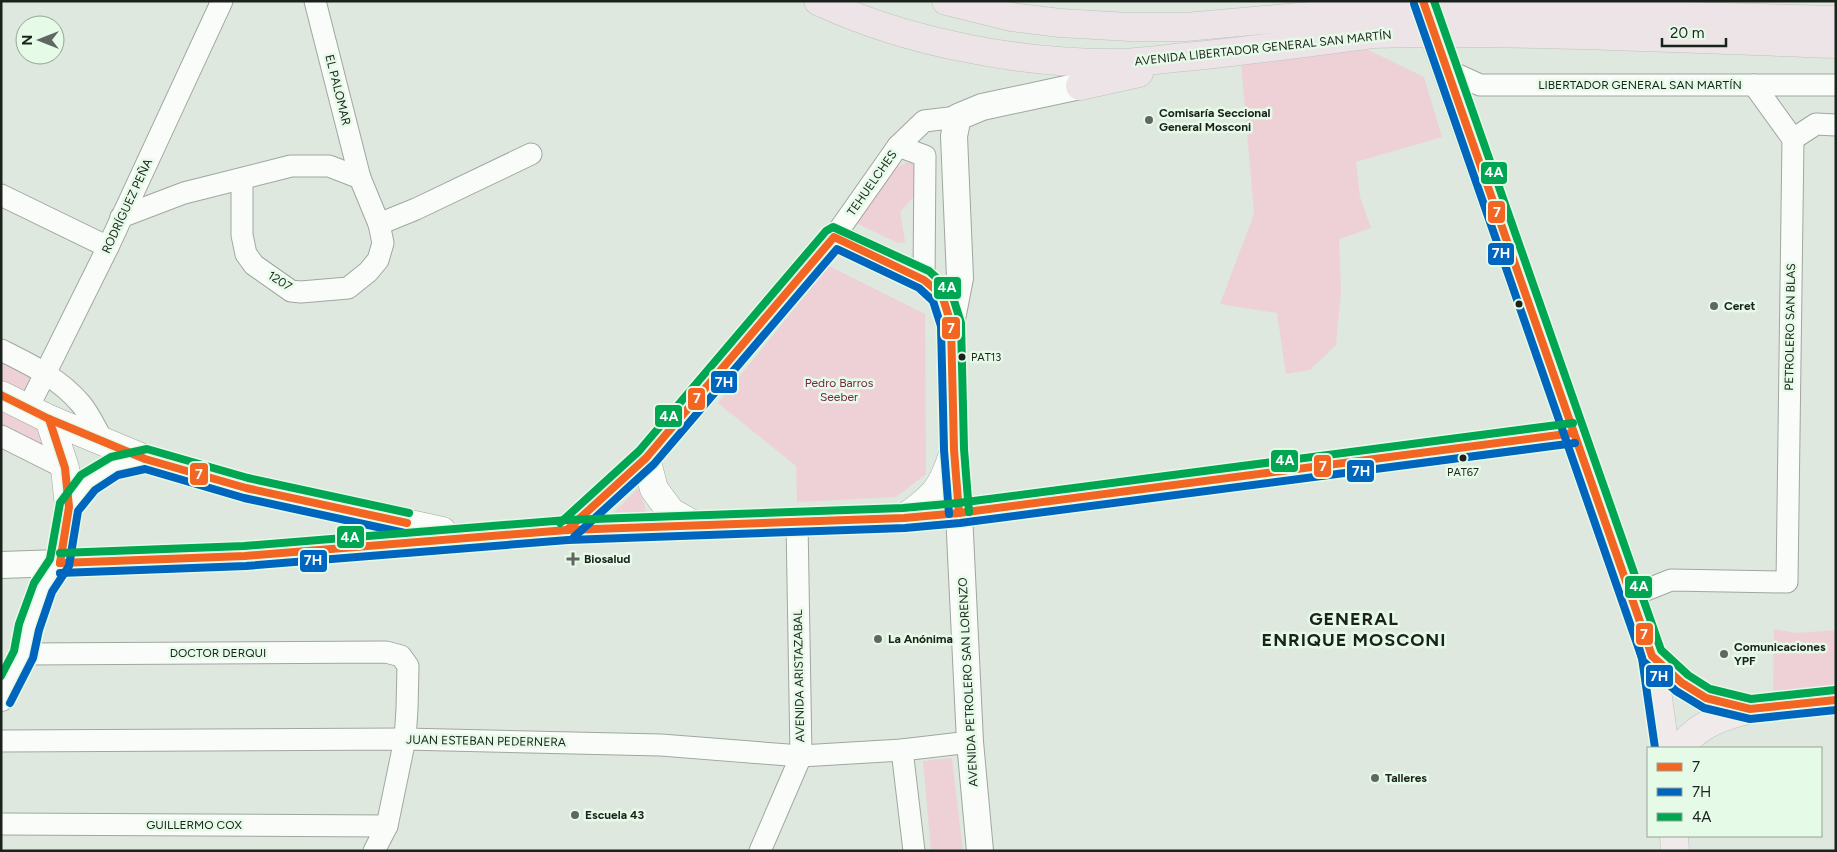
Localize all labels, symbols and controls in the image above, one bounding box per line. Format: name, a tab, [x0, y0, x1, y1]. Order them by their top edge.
north arrow	[15, 15, 65, 65]
scale bar	[1662, 15, 1726, 47]
text: 20 m	[1670, 24, 1704, 42]
street label: AVENIDA LIBERTADOR GENERAL SAN MARTÍN	[1134, 28, 1392, 68]
text: N	[19, 35, 36, 45]
street label: EL PALOMAR	[322, 53, 354, 127]
street label: LIBERTADOR GENERAL SAN MARTÍN	[1538, 78, 1742, 92]
place label: Comisaría Seccional General Mosconi	[1159, 106, 1271, 134]
marker: Comisaría Seccional General Mosconi	[1143, 114, 1155, 126]
street label: TEHUELCHES	[844, 148, 900, 218]
street label: RODRÍGUEZ PEÑA	[99, 157, 155, 255]
line badge: 4A	[1480, 161, 1508, 185]
text: 4A	[1485, 164, 1503, 181]
line badge: 7	[1487, 200, 1506, 224]
text: 7	[1493, 204, 1501, 221]
line badge: 7H	[1487, 242, 1515, 266]
text: 7H	[1492, 245, 1510, 262]
street label: PETROLERO SAN BLAS	[1782, 263, 1798, 391]
street label: 1207	[265, 268, 295, 294]
line badge: 4A	[933, 276, 962, 300]
text: 4A	[938, 279, 956, 296]
unlabelled marker	[1514, 299, 1524, 309]
place label: Ceret	[1724, 299, 1756, 313]
marker: Ceret	[1708, 300, 1720, 312]
line badge: 7	[941, 316, 961, 340]
text: 7	[947, 320, 955, 337]
place label: PAT13	[971, 351, 1001, 364]
marker: PAT13	[957, 352, 967, 362]
line badge: 7H	[710, 370, 738, 394]
text: 7H	[715, 374, 733, 391]
park label: Pedro Barros Seeber	[805, 376, 874, 404]
line badge: 7	[687, 387, 706, 411]
text: 7	[693, 390, 701, 407]
line badge: 4A	[654, 404, 683, 428]
text: 4A	[660, 408, 678, 425]
line badge: 4A	[1270, 449, 1299, 473]
text: 4A	[1276, 452, 1294, 469]
marker: PAT67	[1458, 453, 1468, 463]
line badge: 7	[1313, 454, 1332, 478]
text: 7	[1319, 458, 1327, 475]
line badge: 7H	[1346, 459, 1375, 483]
line badge: 7	[189, 462, 209, 486]
text: 7H	[1352, 463, 1370, 480]
text: 7	[195, 466, 203, 483]
place label: PAT67	[1447, 466, 1479, 479]
line badge: 4A	[336, 525, 365, 549]
text: 4A	[341, 529, 359, 546]
line badge: 7H	[299, 549, 328, 573]
text: 7H	[304, 552, 322, 569]
marker: Biosalud	[566, 552, 580, 566]
place label: Biosalud	[584, 552, 630, 566]
line badge: 4A	[1624, 575, 1653, 599]
street label: AVENIDA PETROLERO SAN LORENZO	[956, 577, 980, 787]
text: 4A	[1630, 578, 1648, 595]
district label: GENERAL ENRIQUE MOSCONI	[1262, 608, 1446, 651]
street label: AVENIDA ARISTAZABAL	[791, 609, 807, 742]
line badge: 7	[1635, 622, 1654, 646]
text: 7	[1640, 626, 1648, 643]
place label: La Anónima	[888, 632, 953, 646]
marker: La Anónima	[872, 633, 884, 645]
place label: Comunicaciones YPF	[1734, 640, 1826, 668]
street label: DOCTOR DERQUI	[170, 646, 266, 660]
marker: Comunicaciones YPF	[1718, 648, 1730, 660]
line badge: 7H	[1645, 664, 1674, 688]
text: 7H	[1650, 668, 1668, 685]
street label: JUAN ESTEBAN PEDERNERA	[406, 733, 566, 749]
legend	[1647, 747, 1822, 837]
text: 7	[1692, 758, 1700, 776]
place label: Talleres	[1385, 771, 1427, 785]
marker: Talleres	[1369, 772, 1381, 784]
text: 7H	[1692, 783, 1711, 801]
place label: Escuela 43	[585, 808, 644, 822]
text: 4A	[1692, 808, 1711, 826]
marker: Escuela 43	[569, 809, 581, 821]
street label: GUILLERMO COX	[146, 818, 242, 832]

